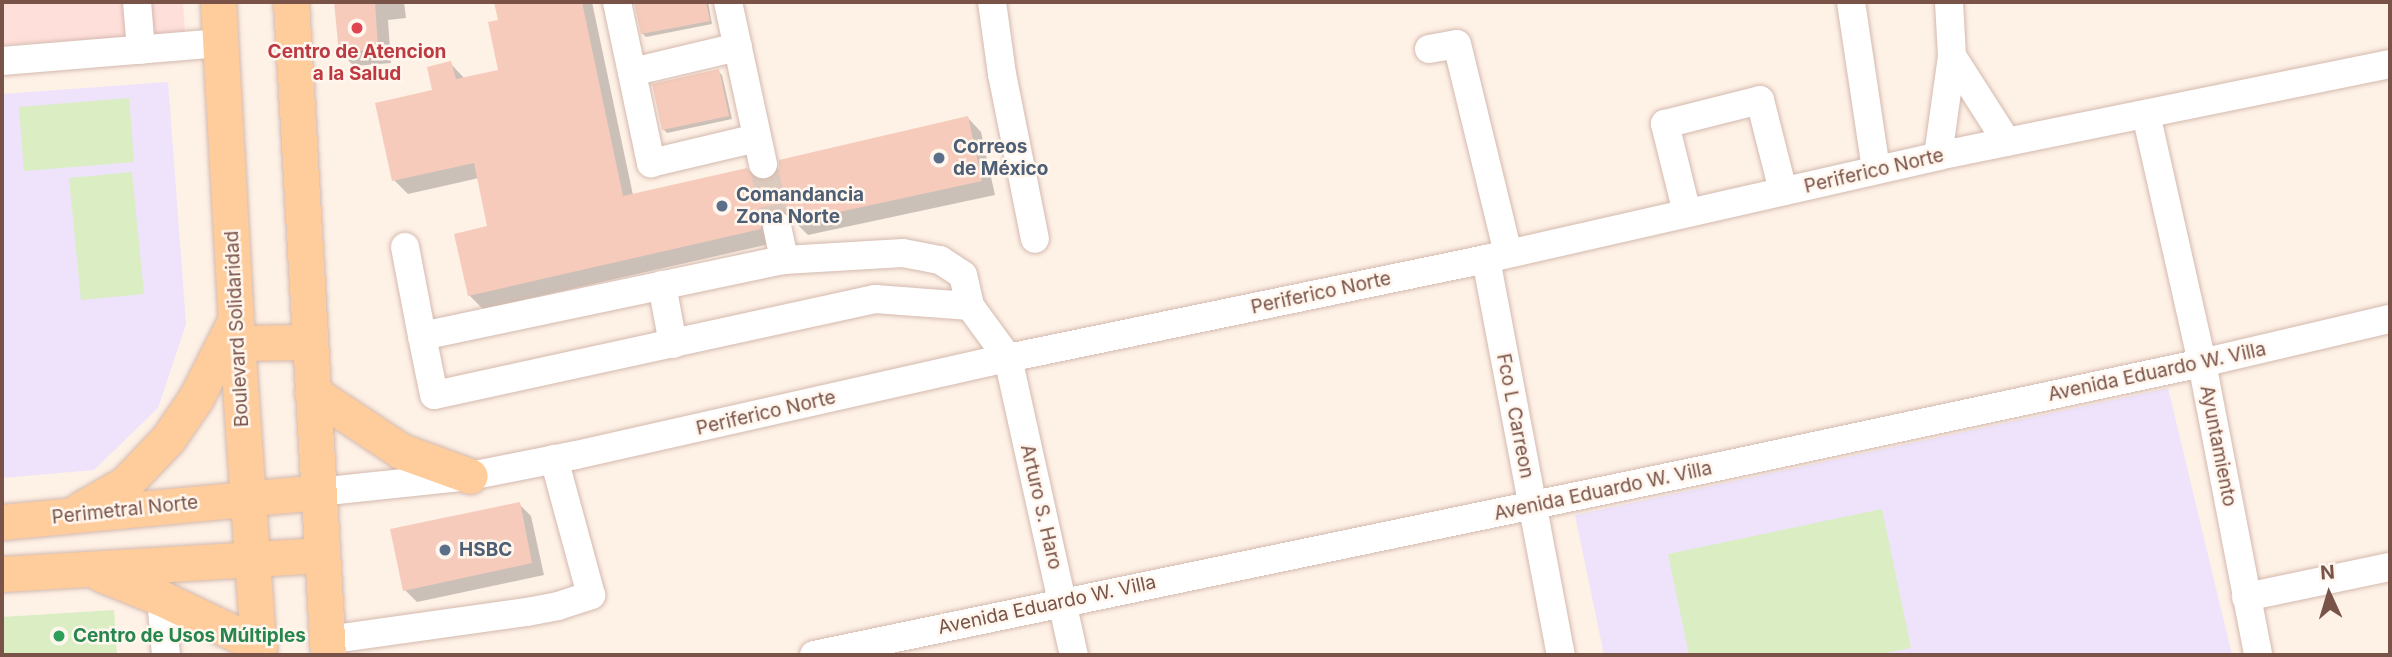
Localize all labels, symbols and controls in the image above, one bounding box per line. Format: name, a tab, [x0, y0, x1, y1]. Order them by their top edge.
marker: Centro de Atencion a la Salud	[347, 18, 367, 38]
place label: Centro de Atencion a la Salud	[268, 41, 446, 85]
place label: Correos de México	[953, 136, 1048, 180]
street label: Periferico Norte	[1802, 144, 1946, 198]
marker: Correos de México	[931, 150, 947, 166]
place label: Comandancia Zona Norte	[736, 184, 864, 228]
marker: Comandancia Zona Norte	[714, 198, 730, 214]
street label: Boulevard Solidaridad	[220, 230, 254, 428]
street label: Periferico Norte	[1249, 267, 1393, 319]
street label: Avenida Eduardo W. Villa	[2046, 338, 2268, 406]
street label: Fco L Carreon	[1492, 352, 1538, 480]
street label: Ayuntamiento	[2195, 384, 2241, 508]
street label: Periferico Norte	[694, 386, 838, 440]
street label: Arturo S. Haro	[1016, 442, 1066, 572]
street label: Avenida Eduardo W. Villa	[1492, 457, 1714, 525]
street label: Perimetral Norte	[51, 491, 199, 529]
place label: HSBC	[459, 539, 512, 561]
marker: HSBC	[437, 542, 453, 558]
north arrow	[2294, 559, 2364, 629]
text: N	[2319, 561, 2336, 585]
street label: Avenida Eduardo W. Villa	[936, 571, 1158, 639]
place label: Centro de Usos Múltiples	[73, 625, 306, 647]
marker: Centro de Usos Múltiples	[51, 628, 67, 644]

